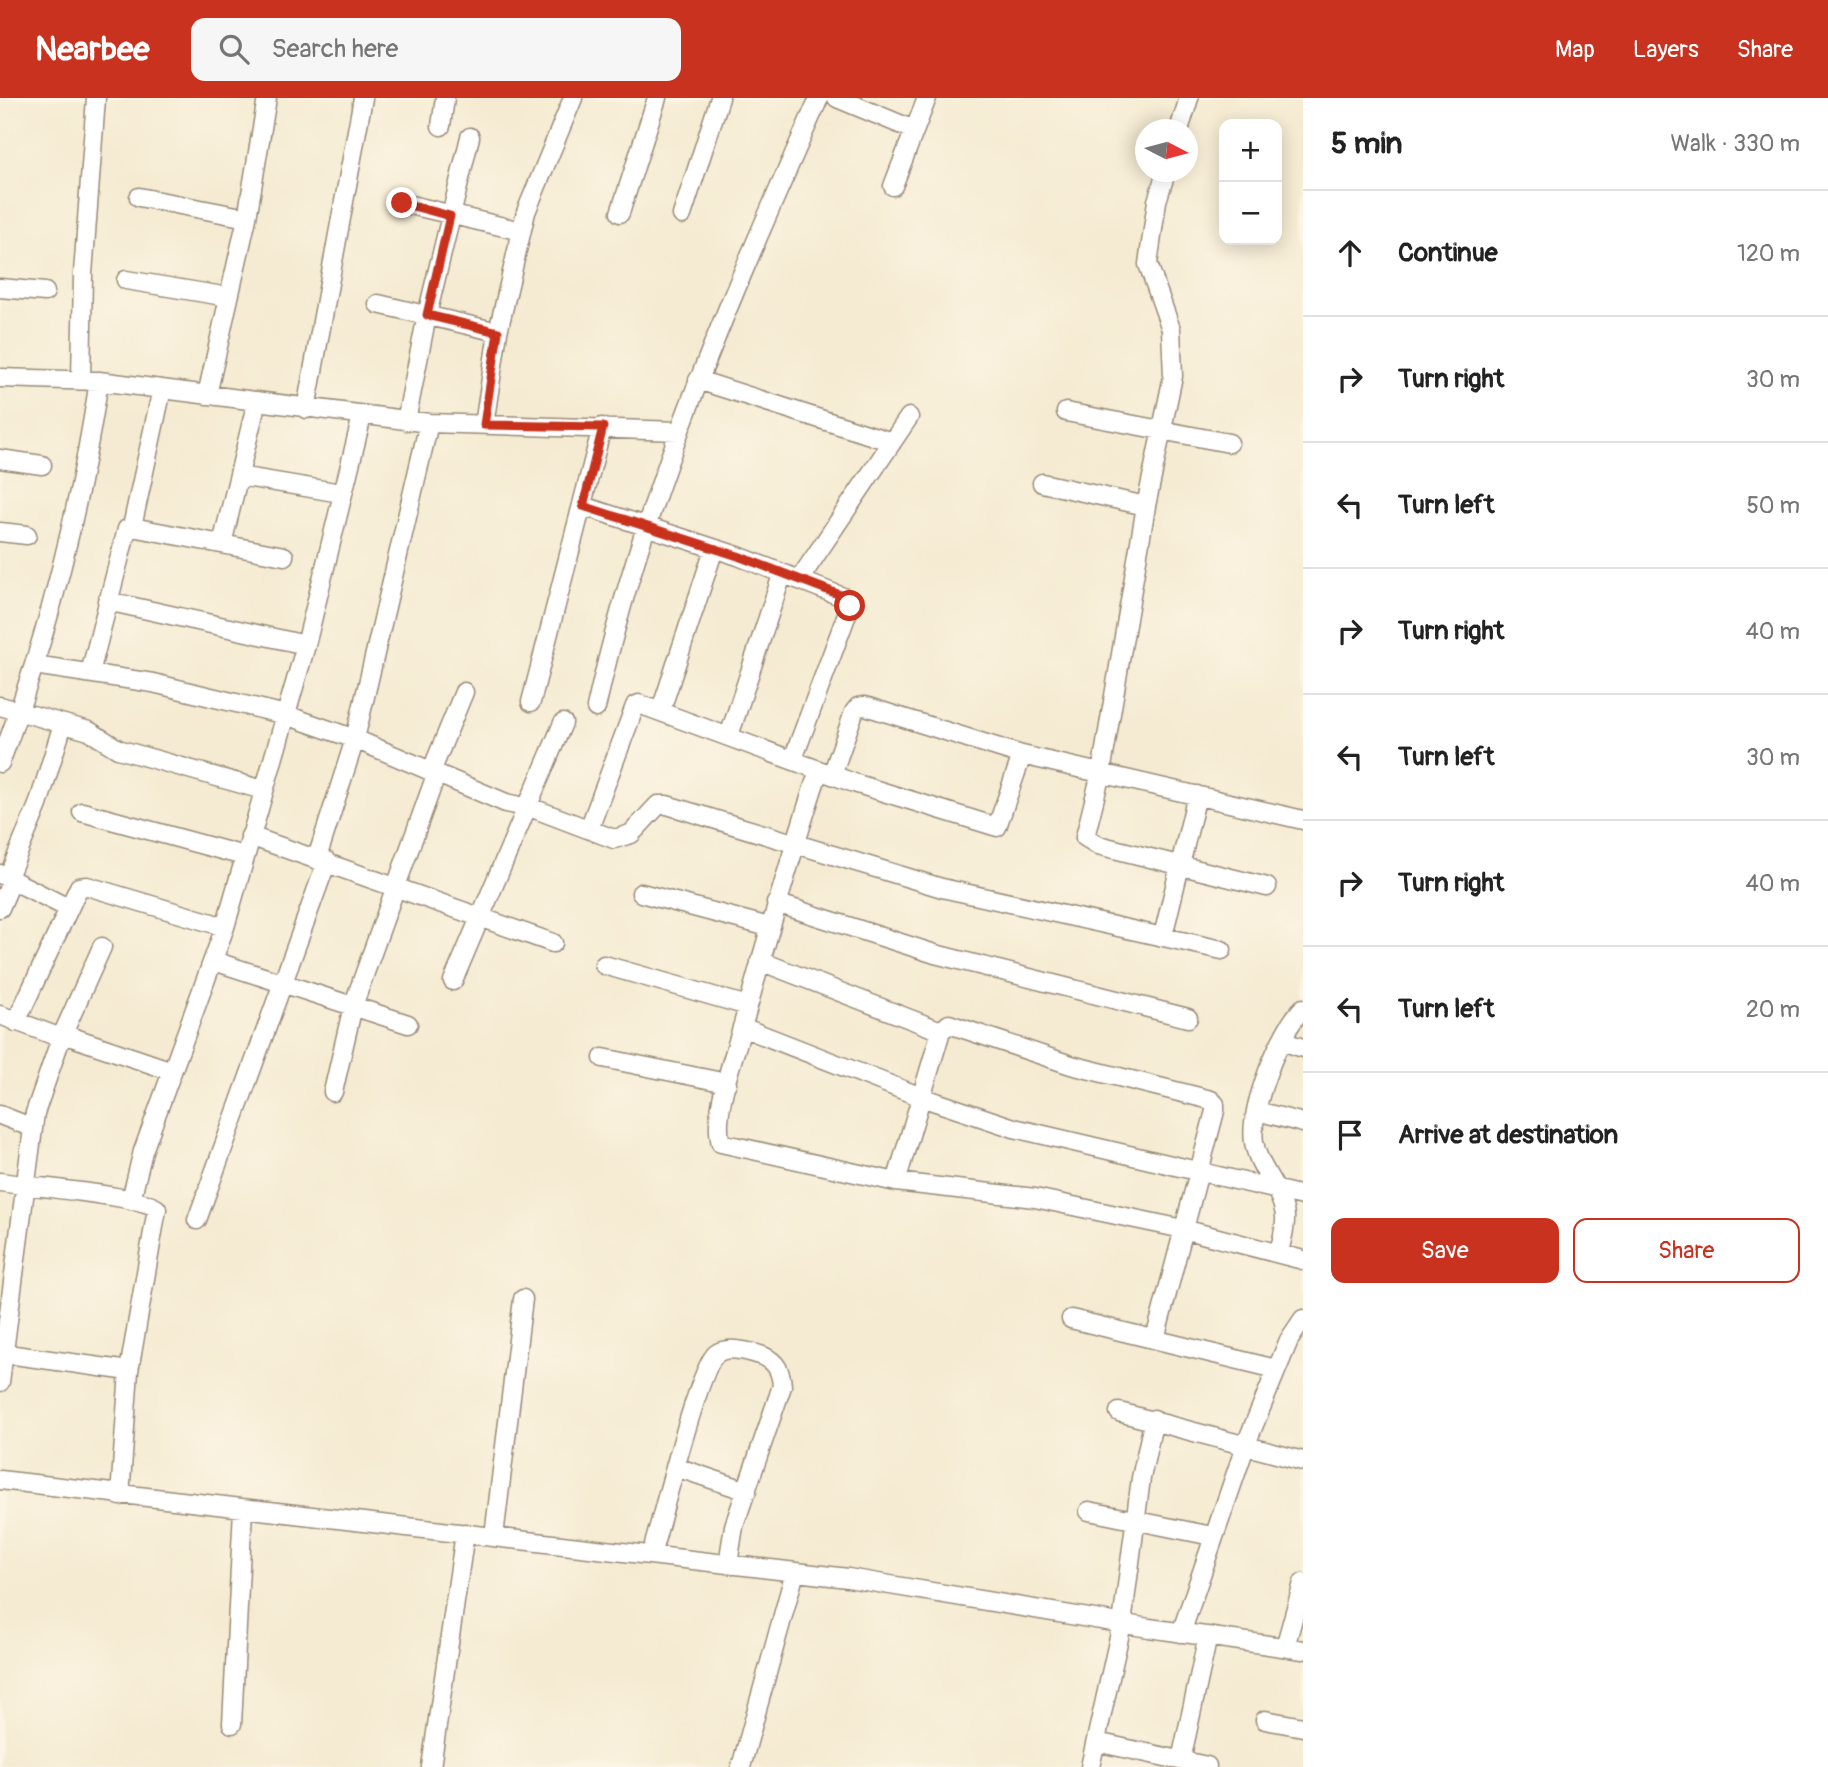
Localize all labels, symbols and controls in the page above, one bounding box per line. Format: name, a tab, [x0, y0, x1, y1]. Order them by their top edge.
search box	[191, 18, 681, 81]
text: Nearbee	[35, 29, 149, 70]
icon: search	[215, 30, 253, 68]
text: Search here	[271, 33, 398, 65]
text: Map	[1555, 35, 1595, 64]
text: Layers	[1633, 35, 1699, 64]
text: Share	[1737, 35, 1793, 64]
north arrow	[1135, 119, 1198, 182]
map controls	[1219, 119, 1282, 245]
button: +	[1219, 119, 1282, 182]
text: 5 min	[1331, 125, 1402, 162]
text: Walk · 330 m	[1670, 129, 1800, 158]
button: −	[1219, 182, 1282, 245]
route end	[386, 187, 417, 218]
icon: ahead	[1331, 234, 1369, 272]
text: Continue	[1398, 237, 1498, 269]
text: 120 m	[1737, 239, 1800, 268]
icon: right	[1331, 360, 1369, 398]
text: Turn right	[1398, 363, 1504, 395]
text: 30 m	[1746, 365, 1800, 394]
icon: left	[1331, 486, 1369, 524]
text: Turn left	[1398, 489, 1494, 521]
text: 50 m	[1746, 491, 1800, 520]
route start	[834, 590, 865, 621]
icon: right	[1331, 612, 1369, 650]
text: Turn right	[1398, 615, 1504, 647]
text: 40 m	[1746, 617, 1800, 646]
icon: left	[1331, 738, 1369, 776]
text: Turn left	[1398, 741, 1494, 773]
text: 30 m	[1746, 743, 1800, 772]
icon: right	[1331, 864, 1369, 902]
text: Turn right	[1398, 867, 1504, 899]
text: 40 m	[1746, 869, 1800, 898]
icon: left	[1331, 990, 1369, 1028]
text: Turn left	[1398, 993, 1494, 1025]
text: 20 m	[1746, 995, 1800, 1024]
icon: arrive	[1331, 1116, 1369, 1154]
text: Arrive at destination	[1398, 1119, 1618, 1151]
button: Save	[1331, 1218, 1559, 1283]
button: Share	[1573, 1218, 1800, 1283]

